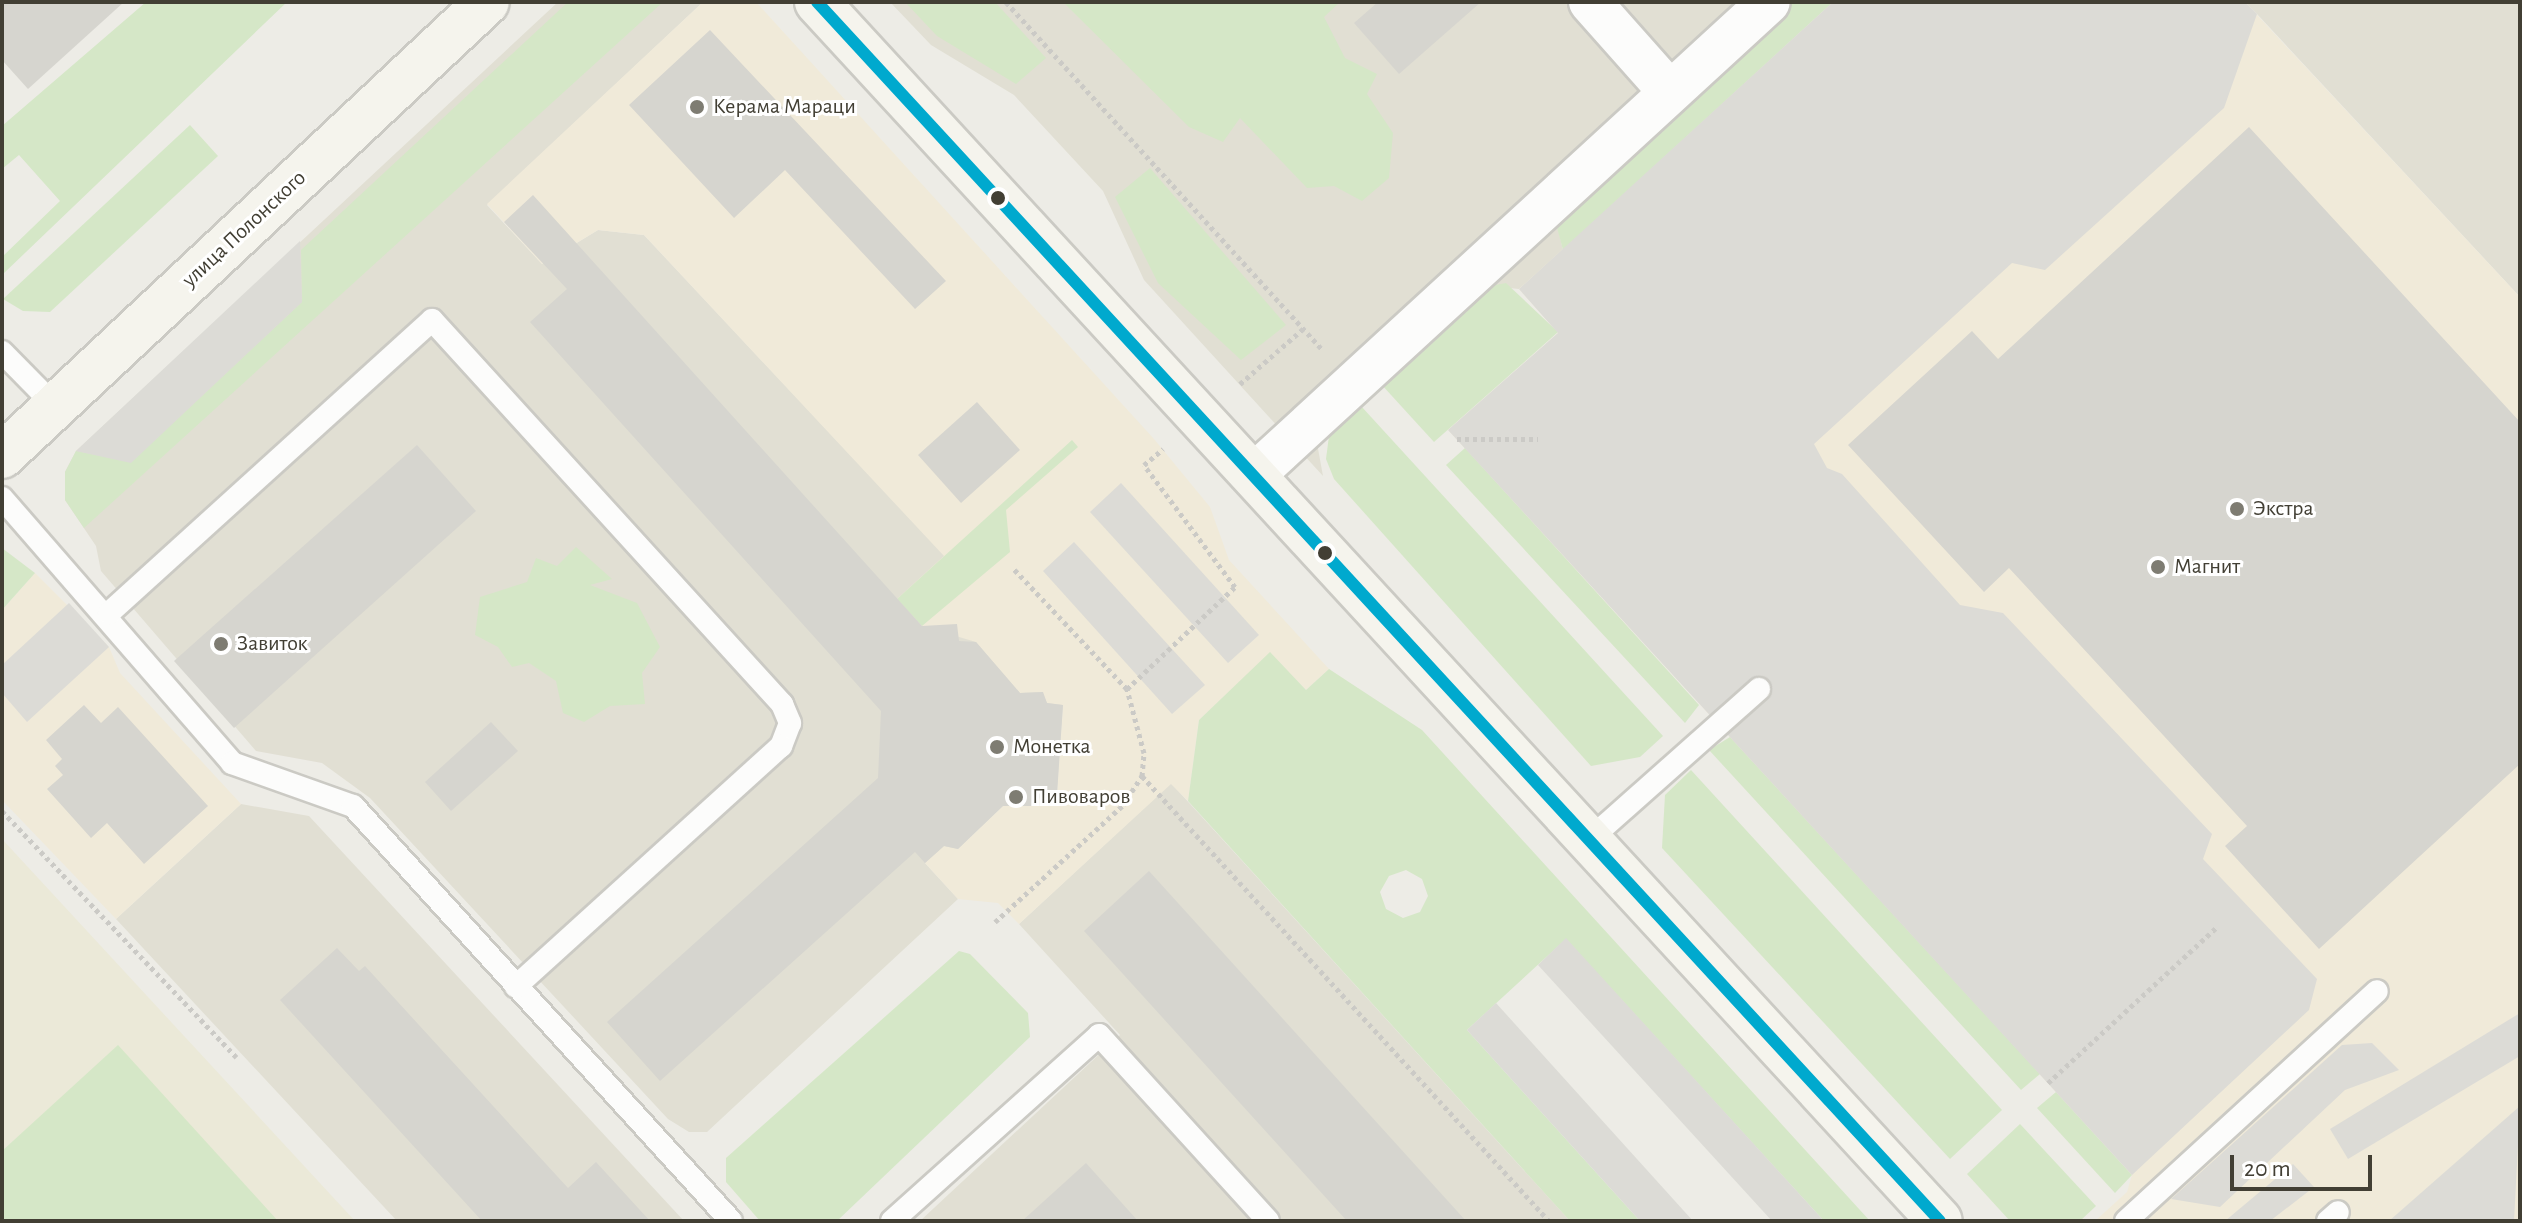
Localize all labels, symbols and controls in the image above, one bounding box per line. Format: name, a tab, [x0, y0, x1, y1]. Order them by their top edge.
place label: Керама Мараци	[713, 94, 856, 120]
marker: Керама Мараци	[688, 98, 706, 116]
street label: улица Полонского	[177, 165, 311, 293]
unlabelled marker	[990, 190, 1006, 206]
place label: Экстра	[2253, 496, 2314, 522]
marker: Экстра	[2228, 500, 2246, 518]
unlabelled marker	[1317, 545, 1333, 561]
place label: Магнит	[2174, 554, 2240, 580]
marker: Магнит	[2149, 558, 2167, 576]
place label: Завиток	[237, 631, 308, 657]
marker: Завиток	[212, 635, 230, 653]
place label: Монетка	[1013, 734, 1091, 760]
marker: Монетка	[988, 738, 1006, 756]
place label: Пивоваров	[1032, 784, 1130, 810]
marker: Пивоваров	[1007, 788, 1025, 806]
scale bar	[2234, 1139, 2376, 1189]
text: 20 m	[2244, 1157, 2291, 1181]

